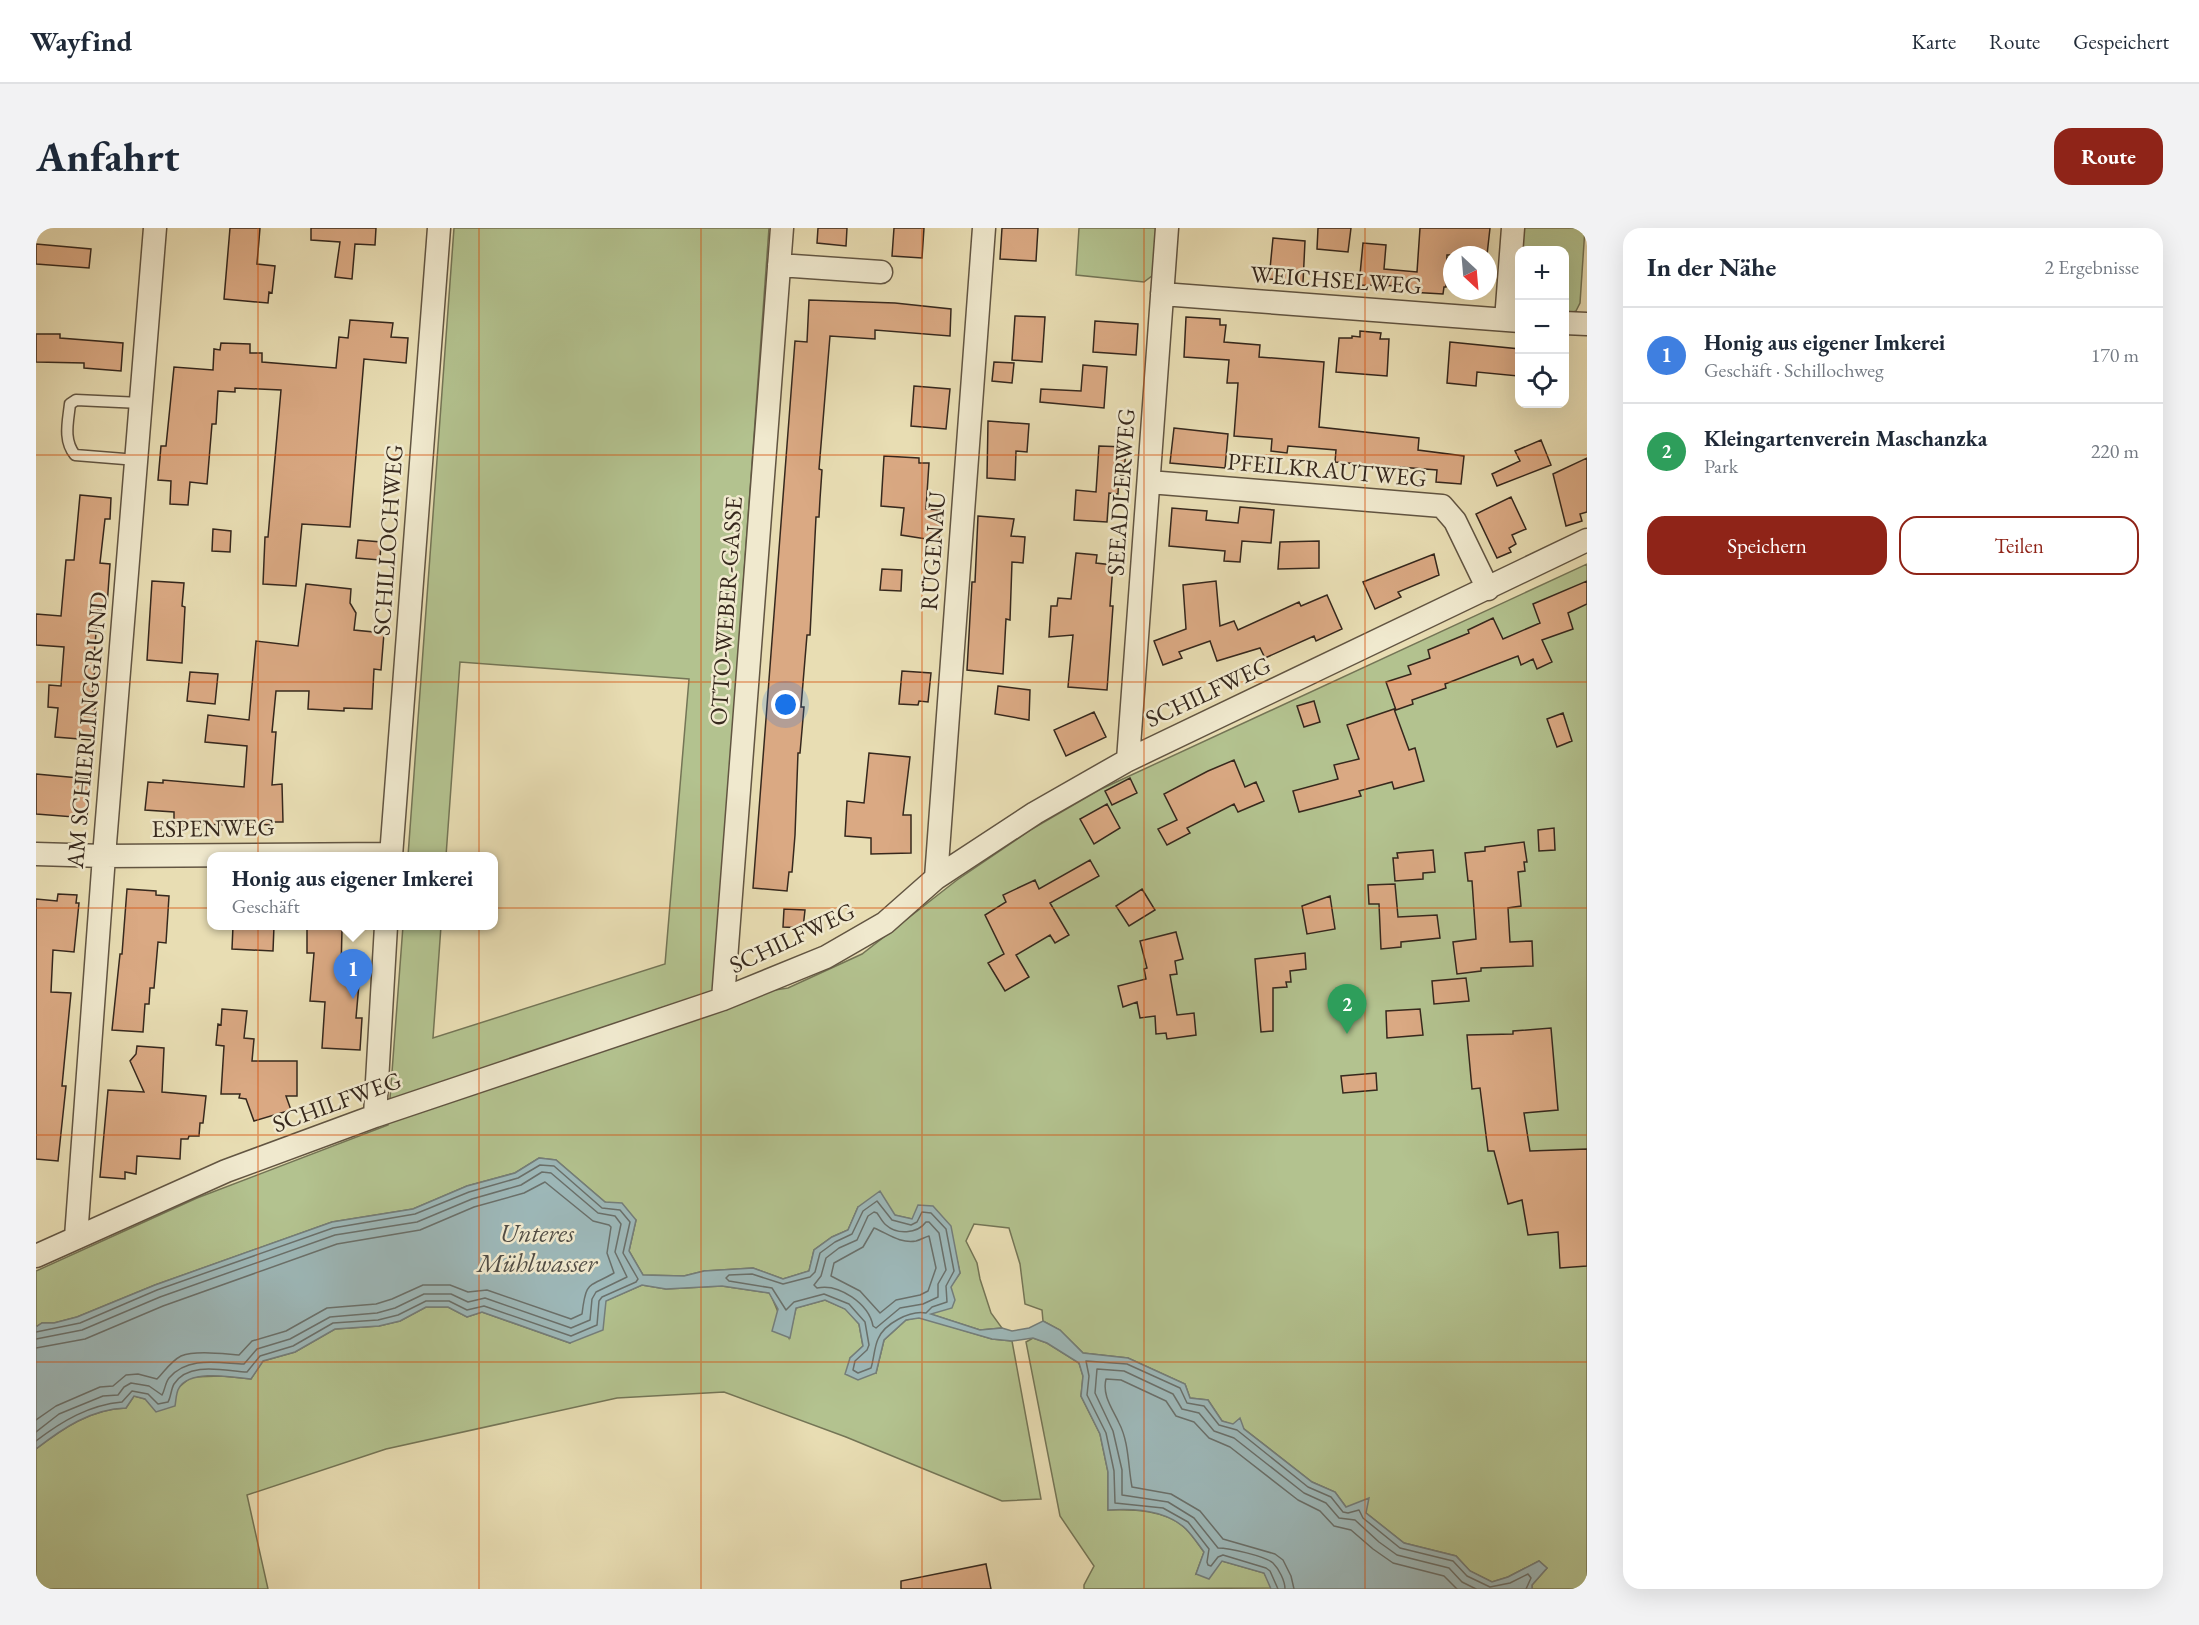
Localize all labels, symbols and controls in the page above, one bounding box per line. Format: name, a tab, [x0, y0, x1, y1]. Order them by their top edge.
text: Wayfind	[30, 23, 132, 59]
text: Karte	[1912, 28, 1956, 55]
text: Route	[1989, 28, 2040, 55]
text: Gespeichert	[2073, 28, 2169, 55]
button: Route	[2054, 128, 2163, 185]
text: Anfahrt	[36, 129, 179, 184]
north arrow	[1443, 246, 1497, 300]
map controls	[1515, 246, 1569, 408]
button: +	[1515, 246, 1569, 300]
text: In der Nähe	[1647, 250, 1776, 284]
text: 2 Ergebnisse	[2044, 254, 2139, 280]
street label: WEICHSELWEG	[1249, 258, 1423, 301]
button: −	[1515, 300, 1569, 354]
text: Honig aus eigener Imkerei	[1704, 328, 1945, 357]
text: 1	[1661, 342, 1672, 368]
text: 170 m	[2091, 342, 2139, 368]
button: locate	[1515, 354, 1569, 408]
text: Geschäft · Schillochweg	[1704, 357, 1884, 383]
street label: SEEADLERWEG	[1099, 407, 1142, 577]
text: Kleingartenverein Maschanzka	[1704, 424, 1987, 453]
text: 2	[1661, 438, 1672, 464]
text: 220 m	[2091, 438, 2139, 464]
street label: SCHILLOCHWEG	[365, 443, 410, 637]
street label: PFEILKRAUTWEG	[1226, 445, 1428, 494]
text: Park	[1704, 453, 1738, 479]
street label: RÜGENAU	[913, 490, 952, 611]
street label: OTTO-WEBER-GASSE	[702, 495, 749, 727]
button: Speichern	[1647, 516, 1887, 575]
button: Teilen	[1899, 516, 2139, 575]
street label: AM SCHIERLINGGRUND	[59, 590, 114, 871]
street label: SCHILFWEG	[1140, 649, 1276, 734]
your location	[771, 690, 800, 719]
street label: ESPENWEG	[151, 811, 275, 844]
popup	[207, 852, 498, 930]
text: Honig aus eigener Imkerei	[232, 864, 473, 893]
text: Geschäft	[232, 893, 300, 919]
street label: SCHILFWEG	[724, 895, 860, 980]
pin: 1	[334, 950, 372, 999]
pin: 2	[1328, 984, 1366, 1034]
street label: SCHILFWEG	[268, 1064, 406, 1139]
water label: Unteres Mühlwasser	[475, 1216, 598, 1280]

